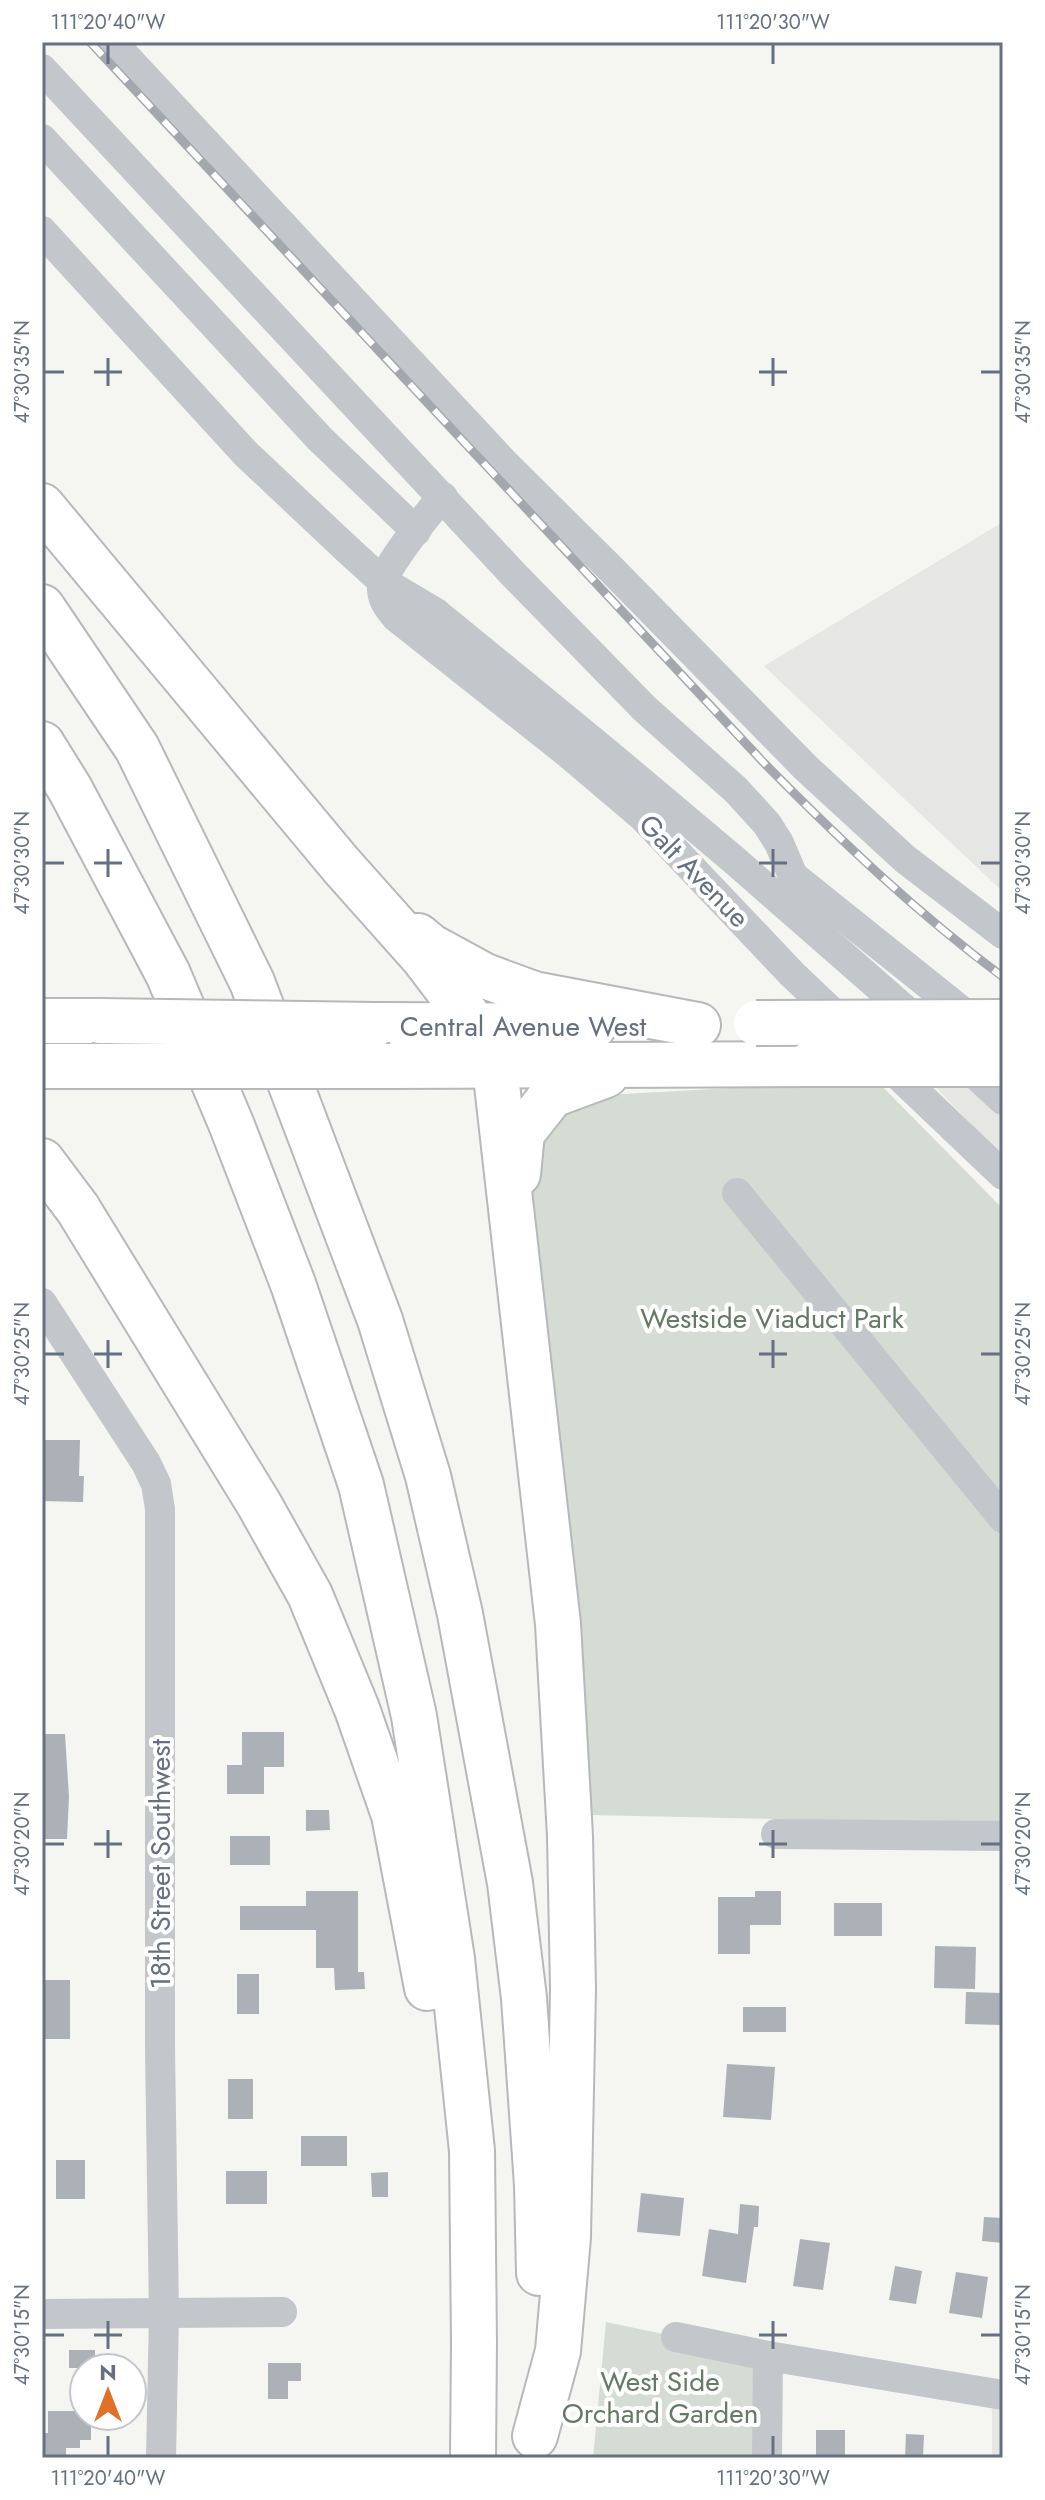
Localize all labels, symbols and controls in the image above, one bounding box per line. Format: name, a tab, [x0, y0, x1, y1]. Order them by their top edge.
text: 111°20'40"W	[51, 8, 165, 37]
text: 111°20'30"W	[716, 8, 830, 37]
text: 47°30'35"N	[8, 320, 37, 424]
text: 47°30'35"N	[1009, 320, 1038, 424]
street label: Galt Avenue	[629, 805, 759, 937]
text: 47°30'30"N	[8, 811, 37, 915]
text: 47°30'30"N	[1009, 811, 1038, 915]
street label: Central Avenue West	[400, 1006, 647, 1047]
park label: Westside Viaduct Park	[640, 1298, 904, 1339]
text: 47°30'25"N	[8, 1302, 37, 1406]
text: 47°30'25"N	[1009, 1302, 1038, 1406]
street label: 18th Street Southwest	[140, 1738, 181, 1989]
text: 47°30'20"N	[8, 1792, 37, 1896]
text: 47°30'20"N	[1009, 1792, 1038, 1896]
text: 47°30'15"N	[8, 2284, 37, 2386]
text: 47°30'15"N	[1009, 2284, 1038, 2386]
north arrow	[68, 2352, 148, 2432]
text: N	[99, 2356, 117, 2388]
park label: West Side Orchard Garden	[562, 2361, 758, 2434]
text: 111°20'40"W	[51, 2464, 165, 2493]
text: 111°20'30"W	[716, 2464, 830, 2493]

